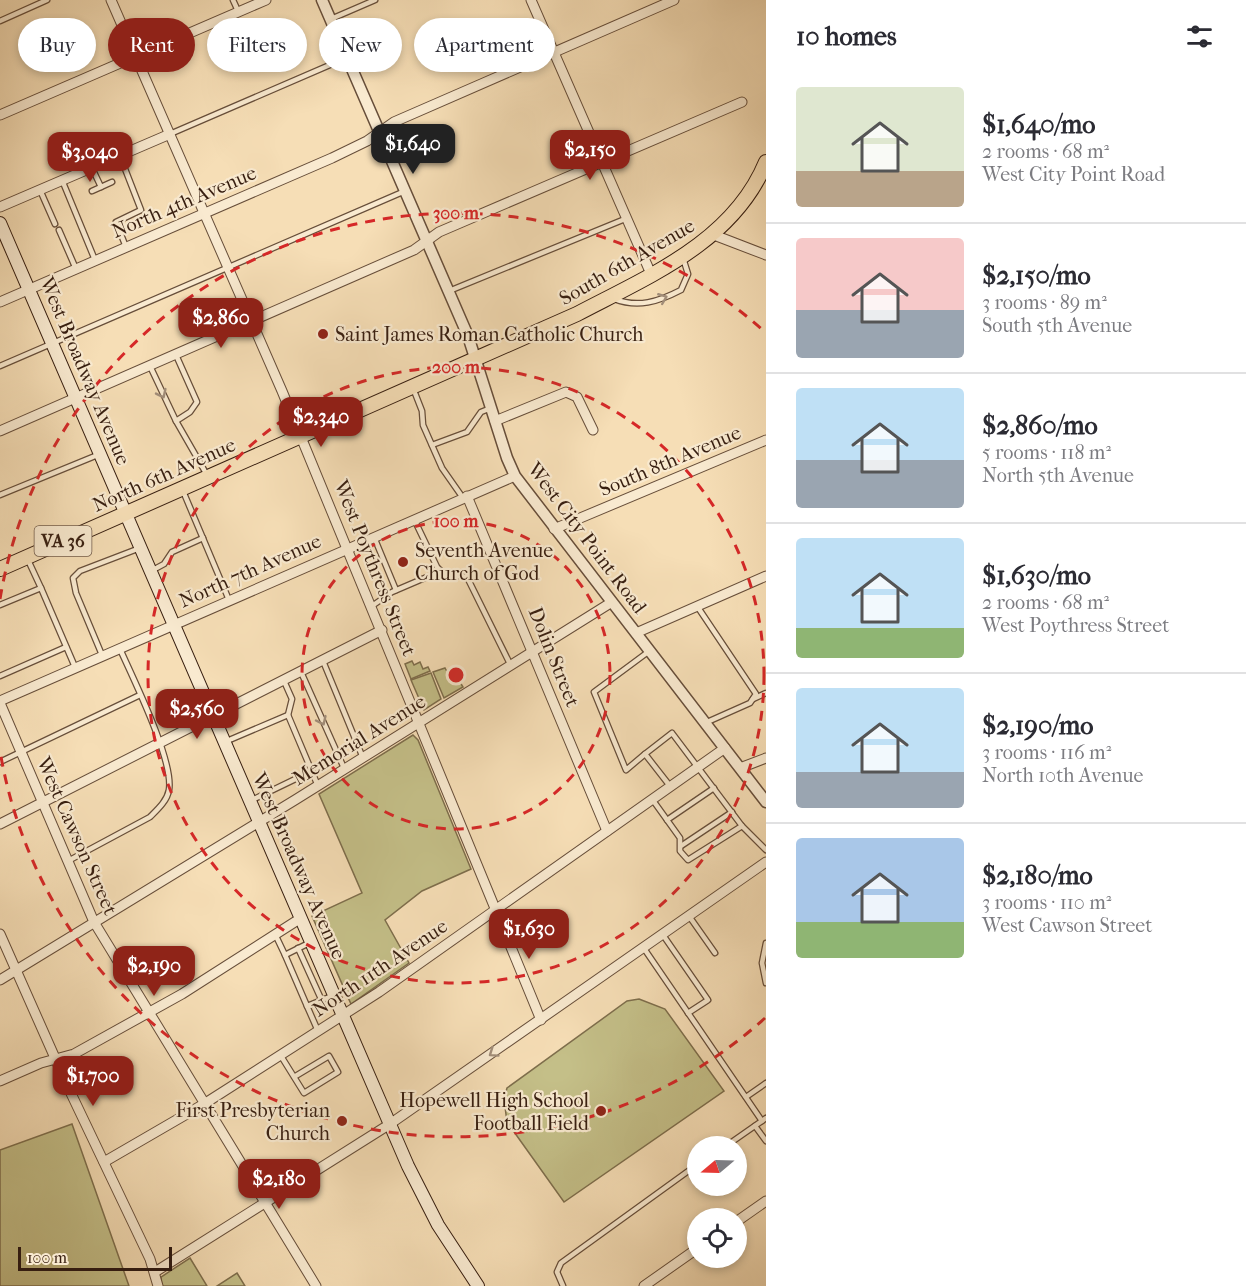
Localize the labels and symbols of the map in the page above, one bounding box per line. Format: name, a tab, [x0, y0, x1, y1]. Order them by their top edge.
pin: $1,640	[364, 124, 462, 175]
pin: $2,150	[541, 130, 639, 181]
pin: $3,040	[41, 132, 139, 183]
street label: North 4th Avenue	[108, 161, 260, 243]
text: 300 m	[433, 203, 480, 224]
street label: South 6th Avenue	[555, 214, 699, 310]
street label: West Broadway Avenue	[35, 273, 135, 468]
one-way arrow	[657, 293, 668, 305]
pin: $2,860	[172, 298, 270, 349]
place label: Saint James Roman Catholic Church	[335, 323, 644, 346]
marker: Saint James Roman Catholic Church	[316, 327, 330, 341]
text: 200 m	[432, 357, 481, 378]
one-way arrow	[155, 387, 167, 398]
pin: $2,340	[272, 397, 370, 448]
street label: South 8th Avenue	[596, 421, 744, 501]
street label: North 6th Avenue	[89, 433, 239, 517]
street label: West City Point Road	[522, 457, 652, 619]
street label: West Poythress Street	[329, 476, 421, 659]
text: 100 m	[433, 511, 480, 532]
road number: VA 36	[34, 526, 92, 556]
street label: North 7th Avenue	[175, 529, 325, 613]
place label: Seventh Avenue Church of God	[415, 539, 553, 585]
marker: Seventh Avenue Church of God	[396, 555, 410, 569]
street label: Dolin Street	[524, 604, 584, 710]
centre of rings	[446, 665, 466, 685]
pin: $2,560	[148, 689, 246, 740]
street label: Memorial Avenue	[288, 690, 430, 790]
one-way arrow	[315, 714, 327, 725]
street label: West Cawson Street	[31, 753, 122, 918]
street label: West Broadway Avenue	[247, 768, 351, 963]
pin: $1,630	[480, 909, 578, 960]
street label: North 11th Avenue	[308, 914, 452, 1022]
pin: $2,190	[105, 946, 203, 997]
one-way arrow	[488, 1046, 499, 1057]
pin: $1,700	[44, 1056, 142, 1107]
place label: Hopewell High School Football Field	[399, 1089, 590, 1135]
place label: First Presbyterian Church	[175, 1099, 331, 1145]
marker: Hopewell High School Football Field	[594, 1104, 608, 1118]
marker: First Presbyterian Church	[335, 1114, 349, 1128]
north arrow	[687, 1136, 747, 1196]
pin: $2,180	[230, 1159, 328, 1210]
scale bar	[18, 1244, 172, 1272]

